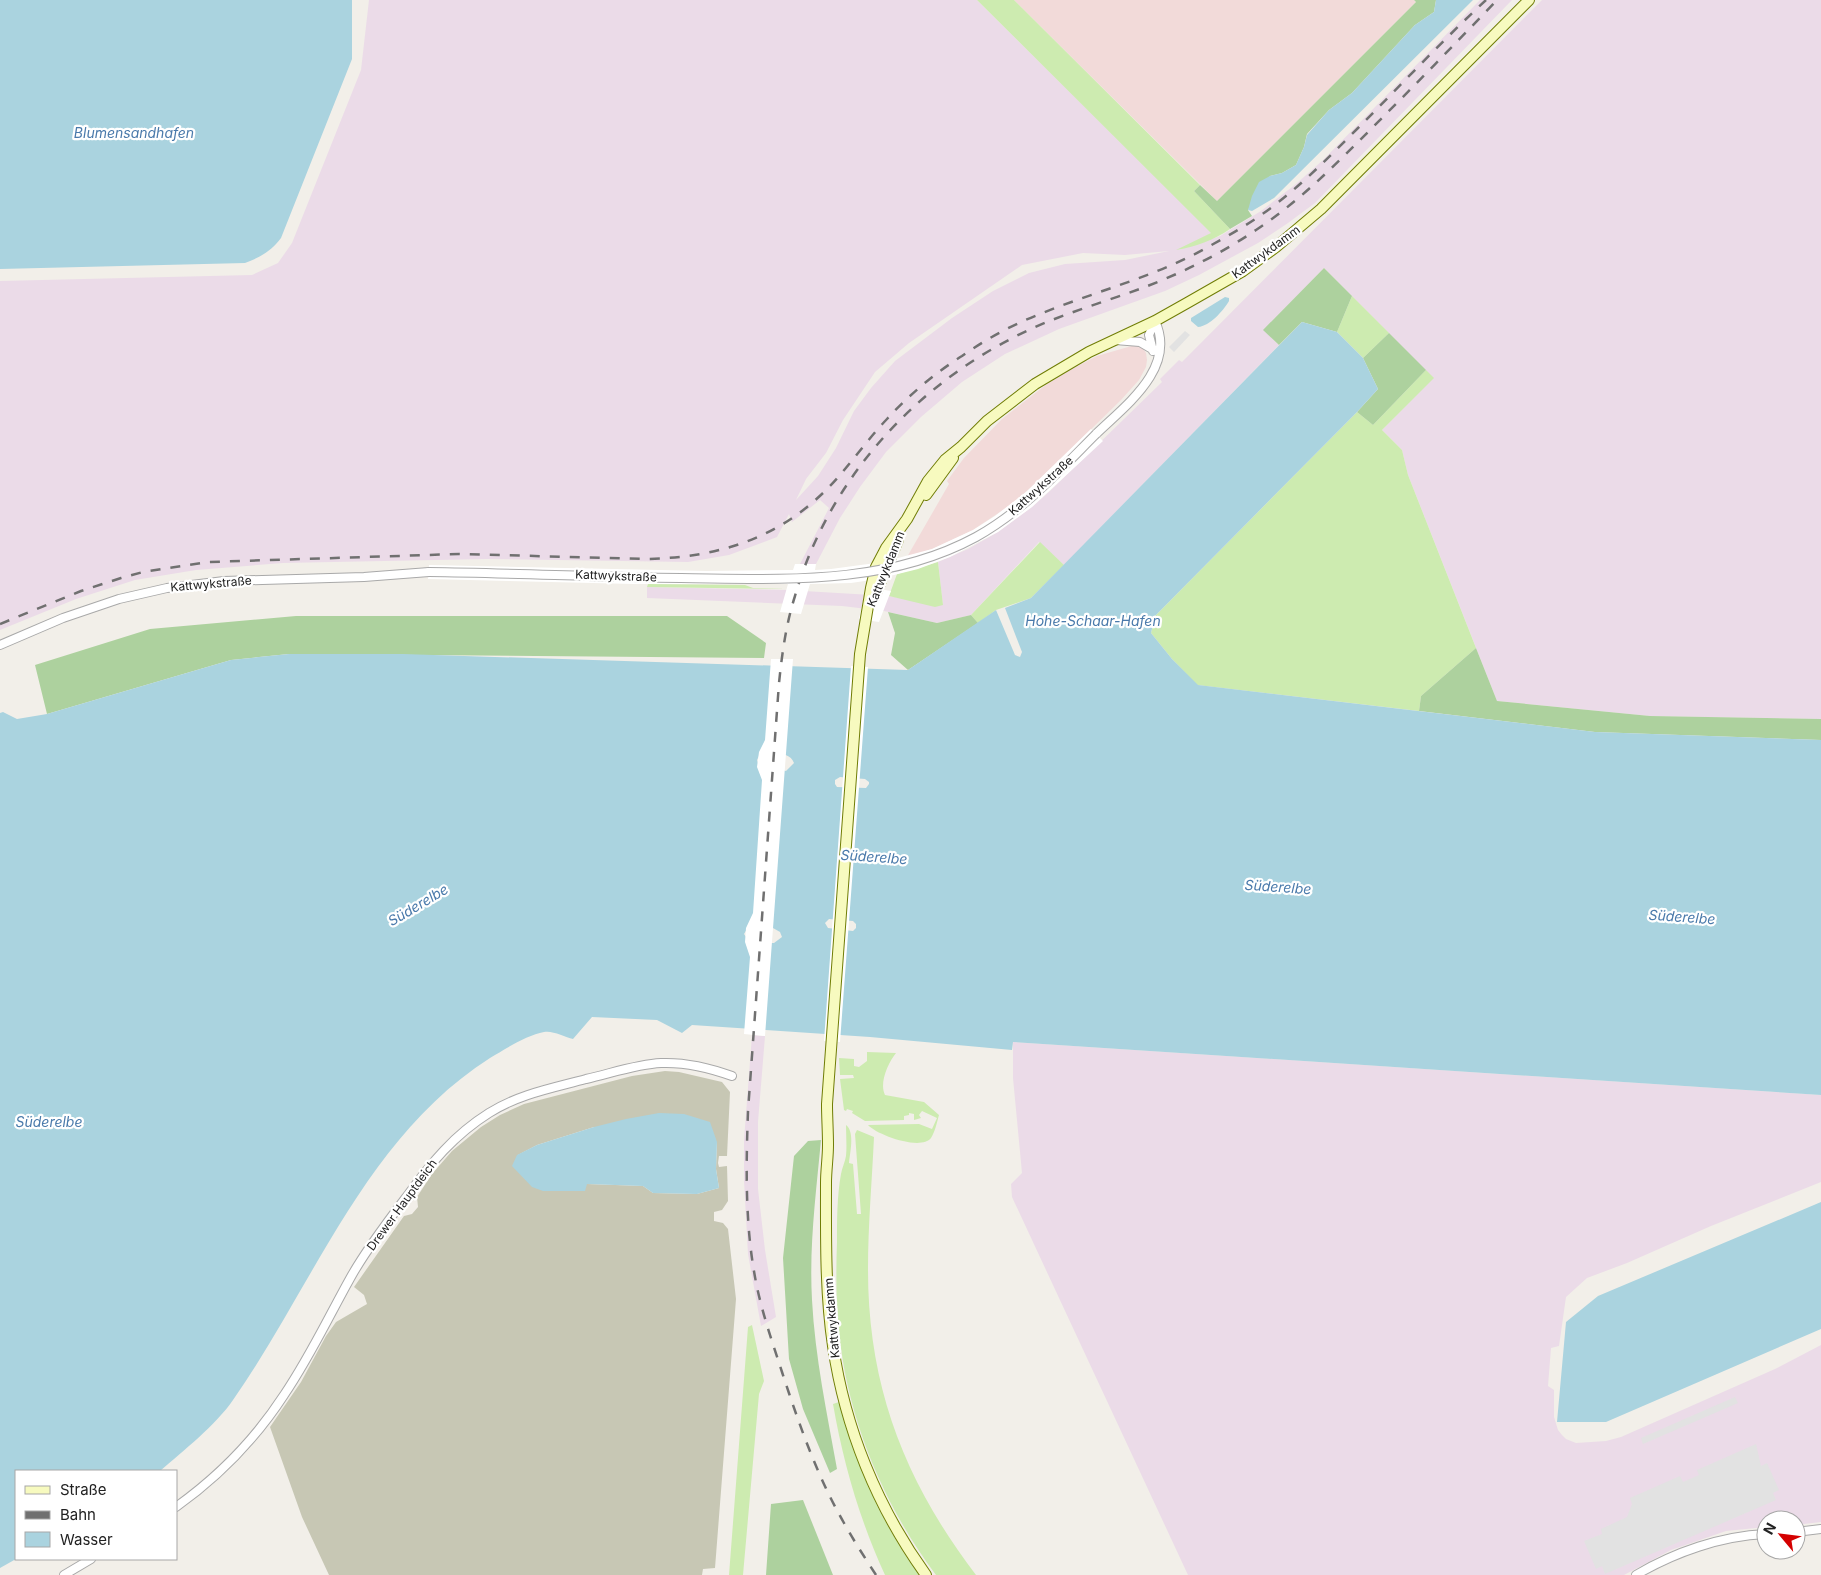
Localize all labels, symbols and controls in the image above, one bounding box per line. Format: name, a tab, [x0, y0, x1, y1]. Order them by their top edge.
water label: Blumensandhafen	[74, 124, 194, 141]
street label: Kattwykdamm	[1229, 222, 1303, 281]
street label: Kattwykstraße	[1005, 453, 1076, 519]
street label: Kattwykdamm	[863, 529, 908, 609]
street label: Kattwykstraße	[575, 567, 657, 584]
street label: Kattwykstraße	[170, 572, 252, 595]
water label: Hohe-Schaar-Hafen	[1025, 612, 1161, 629]
water label: Süderelbe	[840, 846, 908, 867]
water label: Süderelbe	[1244, 876, 1312, 897]
water label: Süderelbe	[385, 880, 451, 929]
water label: Süderelbe	[1648, 906, 1716, 927]
water label: Süderelbe	[15, 1113, 83, 1130]
street label: Drewer Hauptdeich	[363, 1156, 440, 1253]
street label: Kattwykdamm	[821, 1277, 842, 1359]
legend	[15, 1470, 178, 1560]
text: Straße	[60, 1480, 107, 1499]
text: Bahn	[60, 1505, 96, 1524]
north arrow	[1756, 1510, 1806, 1560]
text: N	[1759, 1520, 1779, 1537]
text: Wasser	[60, 1530, 113, 1549]

